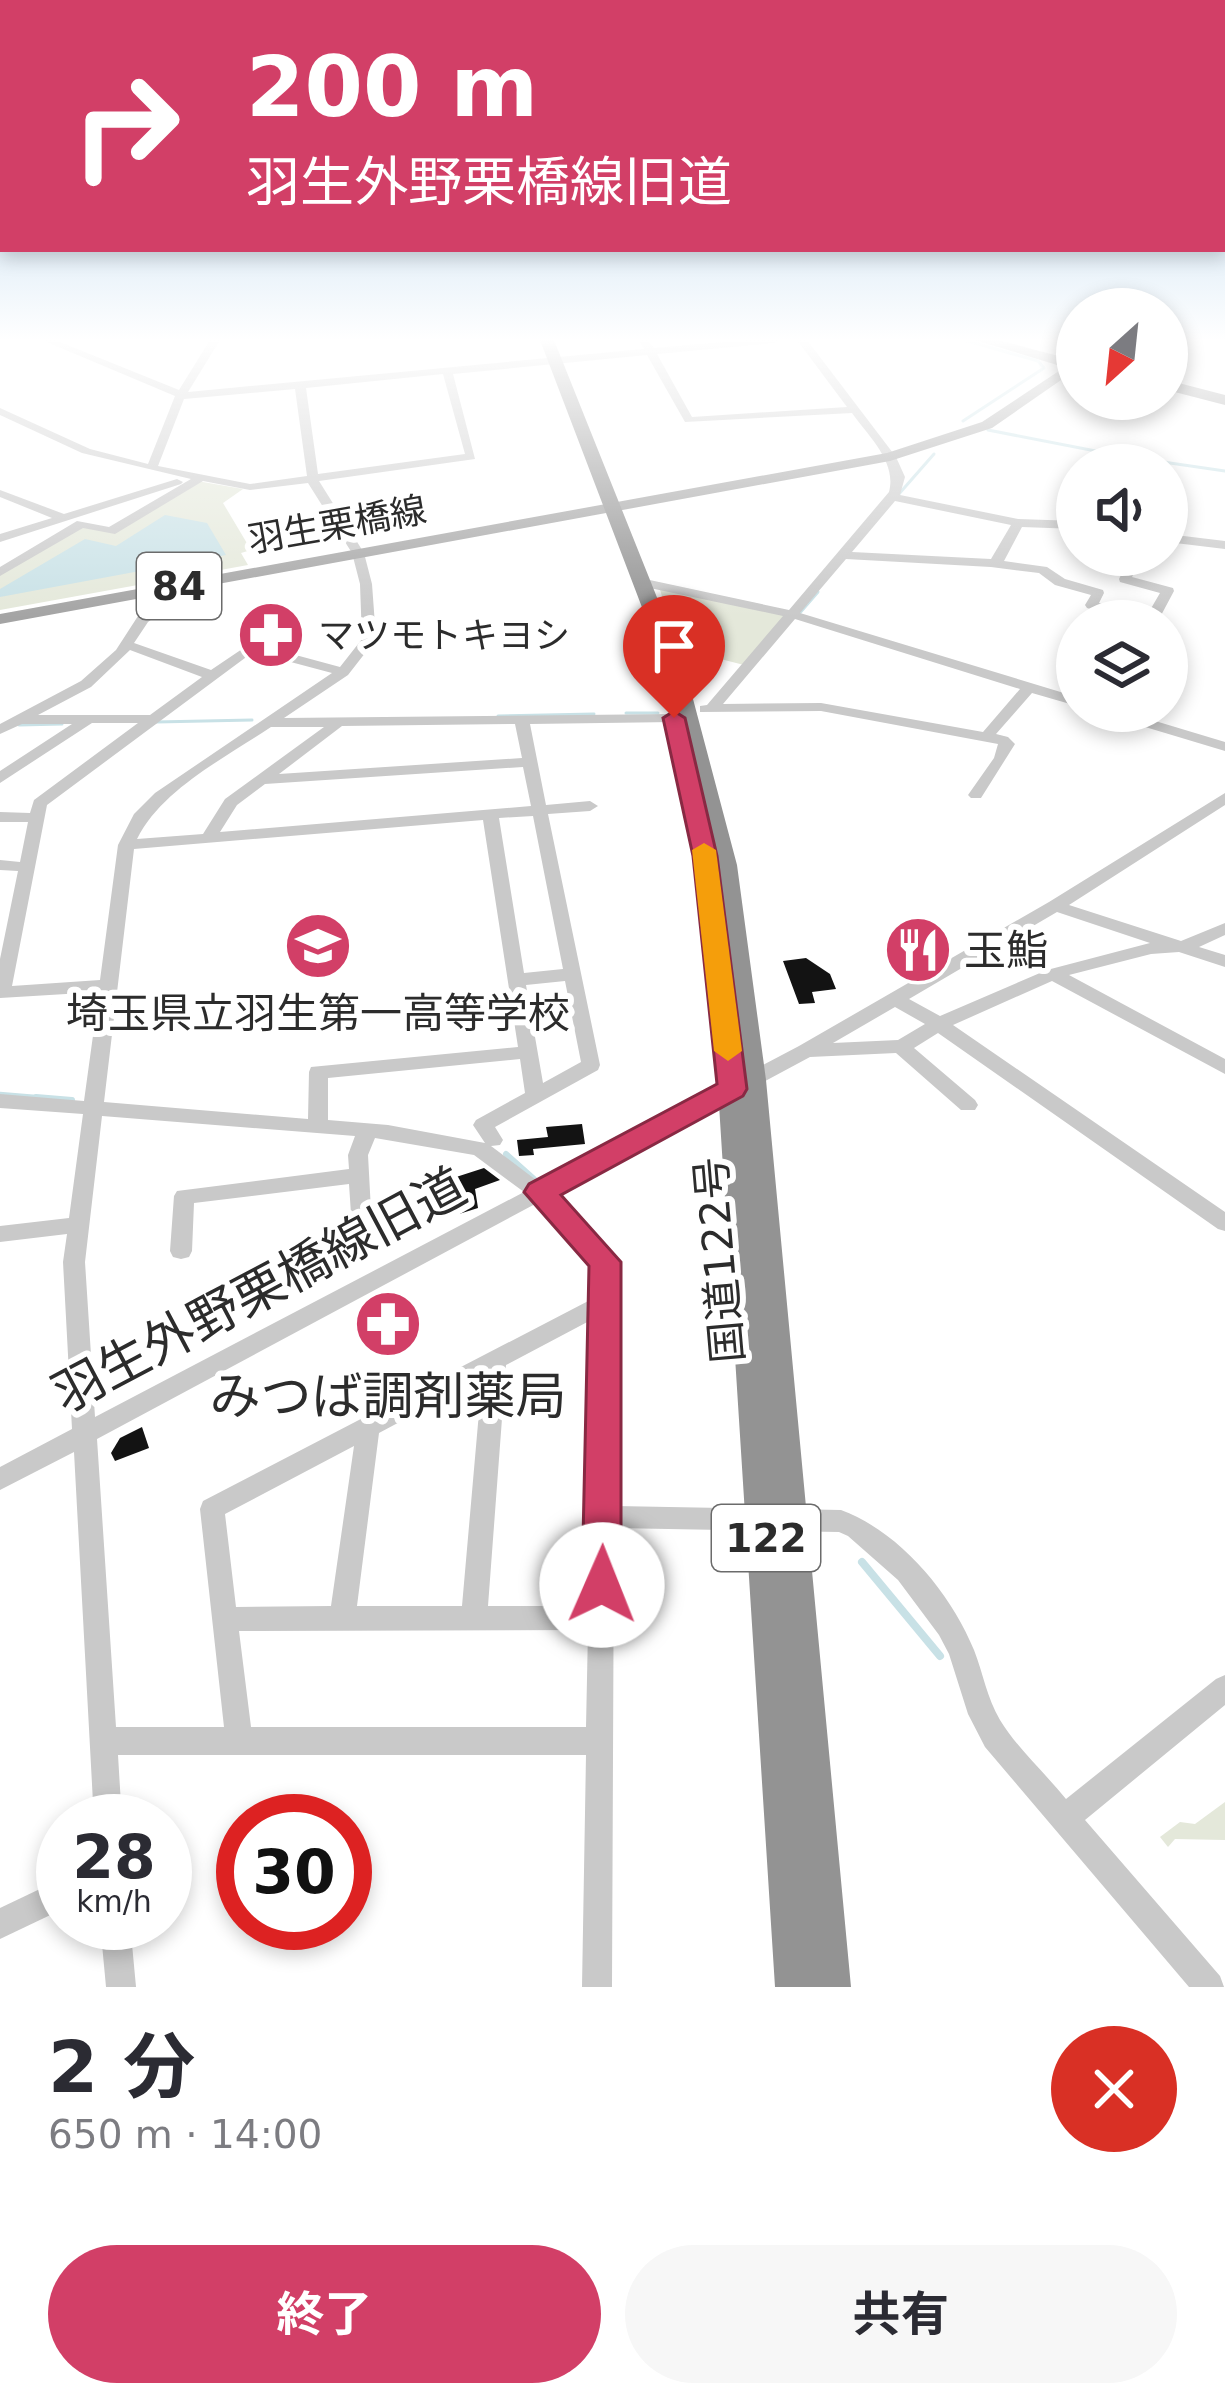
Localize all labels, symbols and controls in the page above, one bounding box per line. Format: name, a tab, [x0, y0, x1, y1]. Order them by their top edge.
text: 200 m	[246, 38, 538, 136]
icon: right	[48, 48, 204, 204]
text: 羽生外野栗橋線旧道	[246, 151, 732, 214]
north arrow	[1056, 288, 1188, 420]
map controls	[1056, 288, 1188, 732]
button: sound	[1056, 444, 1188, 576]
street label: 羽生栗橋線	[245, 489, 429, 560]
road number: 84	[137, 553, 221, 619]
pin	[623, 595, 725, 718]
pharmacy icon: マツモトキヨシ	[236, 600, 306, 670]
button: layers	[1056, 600, 1188, 732]
icon: arrive	[641, 613, 707, 679]
place label: マツモトキヨシ	[318, 615, 570, 656]
school or university icon: 埼玉県立羽生第一高等学校	[283, 911, 353, 981]
restaurant icon: 玉鮨	[883, 915, 953, 985]
place label: 玉鮨	[964, 926, 1048, 975]
place label: 埼玉県立羽生第一高等学校	[66, 989, 570, 1038]
street label: 国道122号	[686, 1155, 753, 1365]
street label: 羽生外野栗橋線旧道	[43, 1157, 476, 1424]
pharmacy icon: みつば調剤薬局	[353, 1289, 423, 1359]
place label: みつば調剤薬局	[209, 1367, 567, 1426]
road number: 122	[712, 1505, 820, 1571]
position arrow	[539, 1522, 665, 1648]
speed limit sign: 30	[216, 1794, 372, 1950]
text: 28	[72, 1822, 156, 1892]
text: km/h	[76, 1884, 152, 1919]
text: 2 分	[48, 2025, 195, 2109]
button: close	[1051, 2026, 1177, 2152]
text: 650 m · 14:00	[48, 2112, 322, 2157]
button: 終了	[48, 2245, 601, 2383]
button: 共有	[625, 2245, 1177, 2383]

